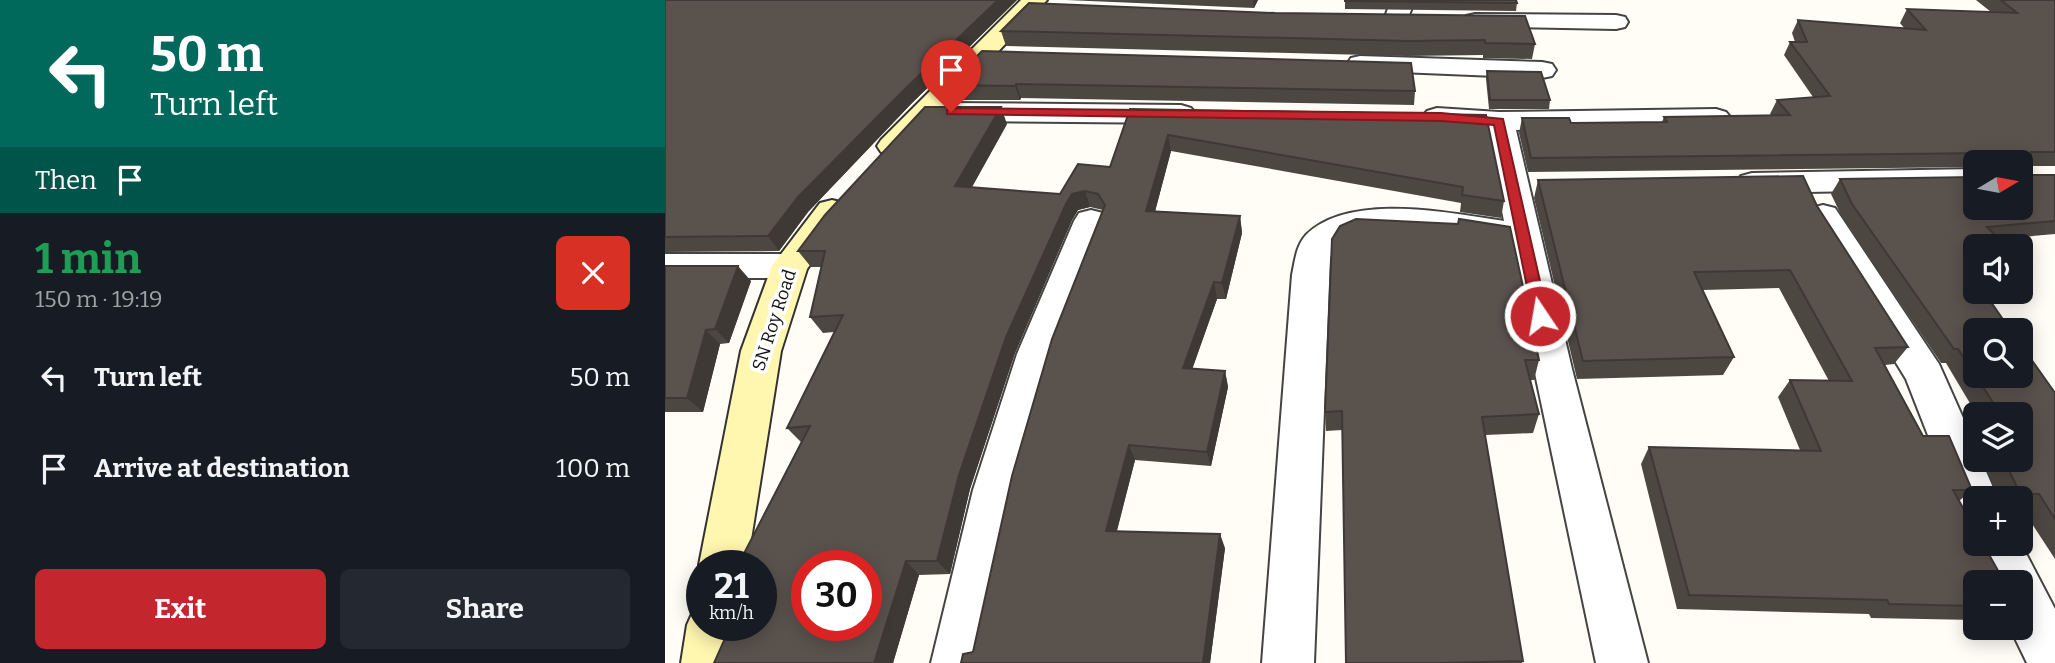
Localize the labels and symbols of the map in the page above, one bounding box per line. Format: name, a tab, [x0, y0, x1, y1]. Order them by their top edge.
pin	[921, 40, 981, 112]
north arrow	[1963, 150, 2033, 220]
street label: SN Roy Road	[747, 266, 801, 373]
position arrow	[1503, 279, 1577, 353]
speed limit sign: 30	[791, 550, 882, 641]

